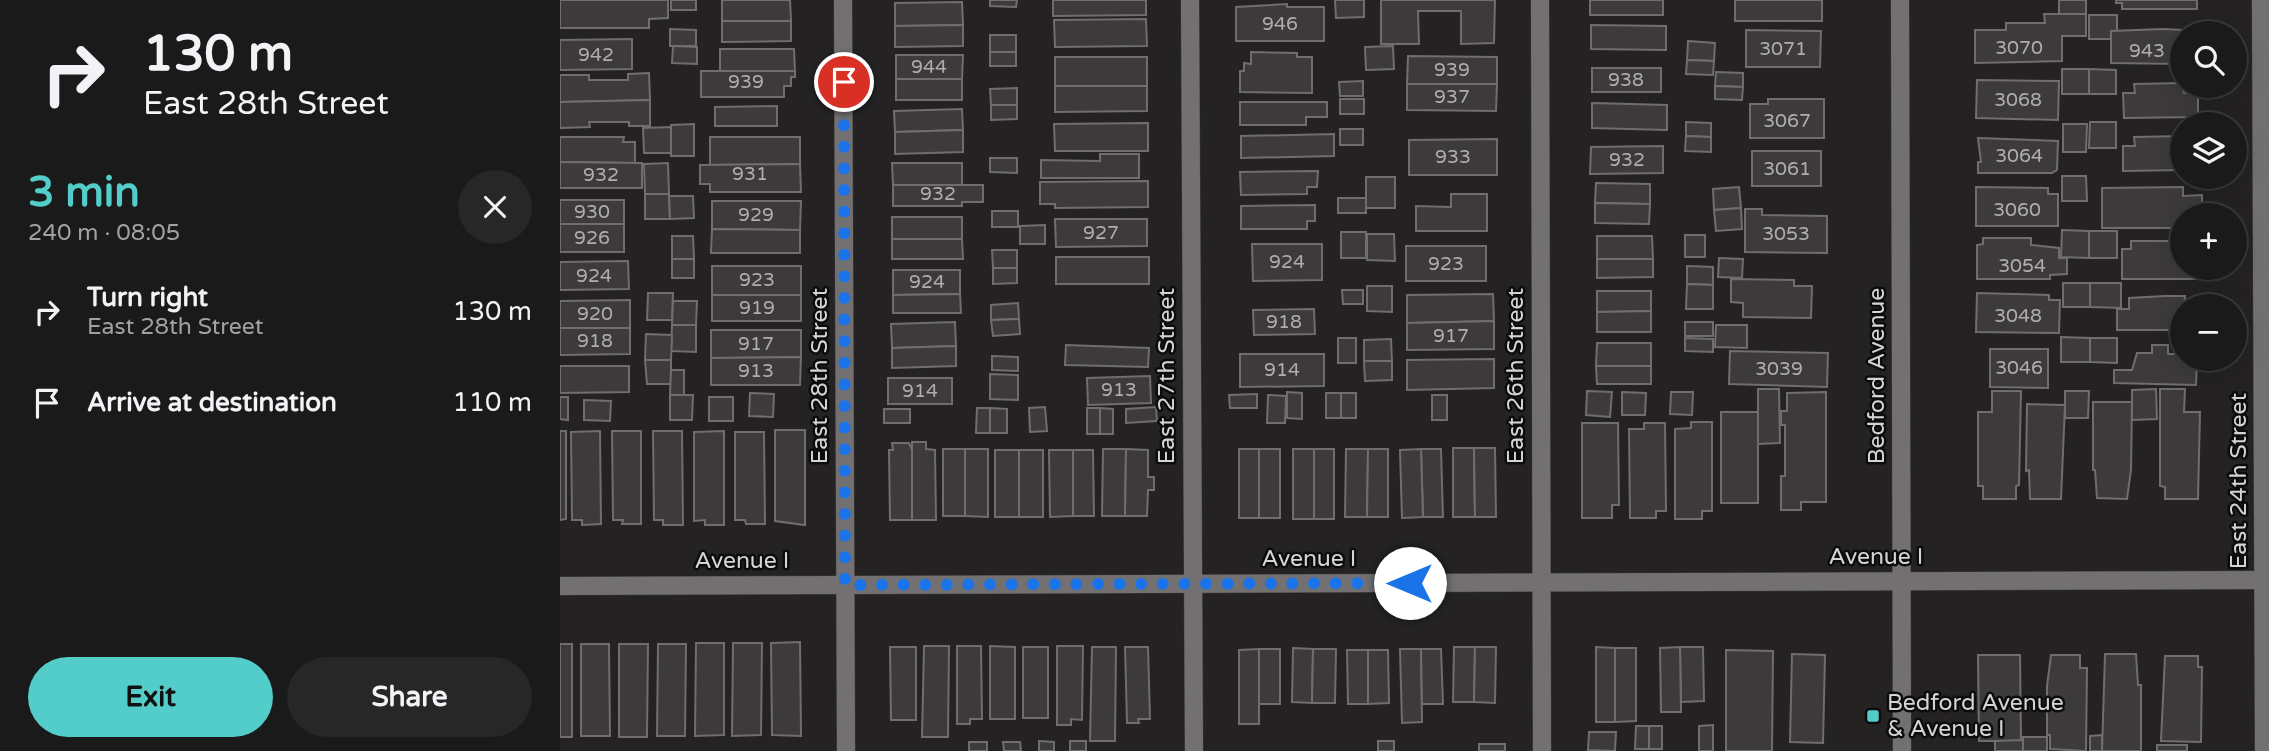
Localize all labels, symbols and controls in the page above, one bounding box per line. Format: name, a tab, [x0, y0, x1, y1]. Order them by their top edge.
house number: 946	[1262, 13, 1298, 35]
map controls	[2170, 21, 2247, 371]
button: search	[2170, 21, 2247, 98]
text: 130 m	[143, 25, 293, 84]
icon: right	[28, 28, 119, 119]
house number: 3070	[1995, 37, 2043, 59]
house number: 3071	[1759, 38, 1807, 60]
house number: 943	[2129, 40, 2165, 62]
house number: 942	[578, 44, 614, 66]
pin	[814, 52, 874, 112]
house number: 944	[911, 56, 947, 78]
house number: 939	[1434, 59, 1470, 81]
icon: arrive	[825, 63, 863, 101]
house number: 938	[1608, 69, 1644, 91]
house number: 939	[728, 71, 764, 93]
text: East 28th Street	[143, 85, 389, 123]
house number: 937	[1434, 86, 1470, 108]
house number: 3068	[1994, 89, 2042, 111]
house number: 3067	[1763, 110, 1811, 132]
button: layers	[2170, 112, 2247, 189]
house number: 3064	[1995, 145, 2043, 167]
house number: 933	[1435, 146, 1471, 168]
house number: 932	[1609, 149, 1645, 171]
house number: 3061	[1763, 158, 1811, 180]
house number: 931	[732, 163, 768, 185]
house number: 932	[583, 164, 619, 186]
text: 3 min	[28, 167, 140, 218]
button: close	[458, 170, 532, 244]
house number: 932	[920, 183, 956, 205]
house number: 3060	[1993, 199, 2041, 221]
house number: 930	[574, 201, 610, 223]
button: +	[2170, 203, 2247, 280]
house number: 929	[738, 204, 774, 226]
text: 240 m · 08:05	[28, 219, 180, 247]
house number: 927	[1083, 222, 1119, 244]
house number: 3053	[1762, 223, 1810, 245]
house number: 926	[574, 227, 610, 249]
house number: 924	[1269, 251, 1305, 273]
house number: 923	[1428, 253, 1464, 275]
house number: 3054	[1998, 255, 2046, 277]
house number: 924	[576, 265, 612, 287]
house number: 923	[739, 269, 775, 291]
house number: 924	[909, 271, 945, 293]
text: Turn right	[87, 282, 208, 313]
street label: East 28th Street	[806, 288, 834, 464]
street label: East 27th Street	[1153, 288, 1181, 464]
street label: East 26th Street	[1502, 288, 1530, 464]
street label: Bedford Avenue	[1863, 288, 1891, 464]
icon: right	[28, 293, 66, 331]
button: −	[2170, 294, 2247, 371]
text: 130 m	[452, 296, 532, 327]
house number: 919	[739, 297, 775, 319]
house number: 920	[577, 303, 613, 325]
house number: 3048	[1994, 305, 2042, 327]
house number: 918	[1266, 311, 1302, 333]
text: East 28th Street	[87, 313, 264, 341]
house number: 917	[1433, 325, 1469, 347]
house number: 918	[577, 330, 613, 352]
house number: 917	[738, 333, 774, 355]
house number: 3046	[1995, 357, 2043, 379]
house number: 3039	[1755, 358, 1803, 380]
house number: 914	[1264, 359, 1300, 381]
house number: 913	[738, 360, 774, 382]
house number: 913	[1101, 379, 1137, 401]
house number: 914	[902, 380, 938, 402]
icon: arrive	[28, 384, 66, 422]
text: Arrive at destination	[87, 387, 337, 418]
text: 110 m	[452, 387, 532, 418]
street label: East 24th Street	[2225, 393, 2253, 569]
street label: Avenue I	[1829, 543, 1923, 571]
street label: Avenue I	[1262, 545, 1356, 573]
position arrow	[1373, 546, 1447, 620]
street label: Avenue I	[695, 547, 789, 575]
button: Exit	[28, 657, 273, 737]
button: Share	[287, 657, 532, 737]
place label: Bedford Avenue & Avenue I	[1887, 689, 2064, 743]
marker: Bedford Avenue & Avenue I	[1865, 708, 1881, 724]

